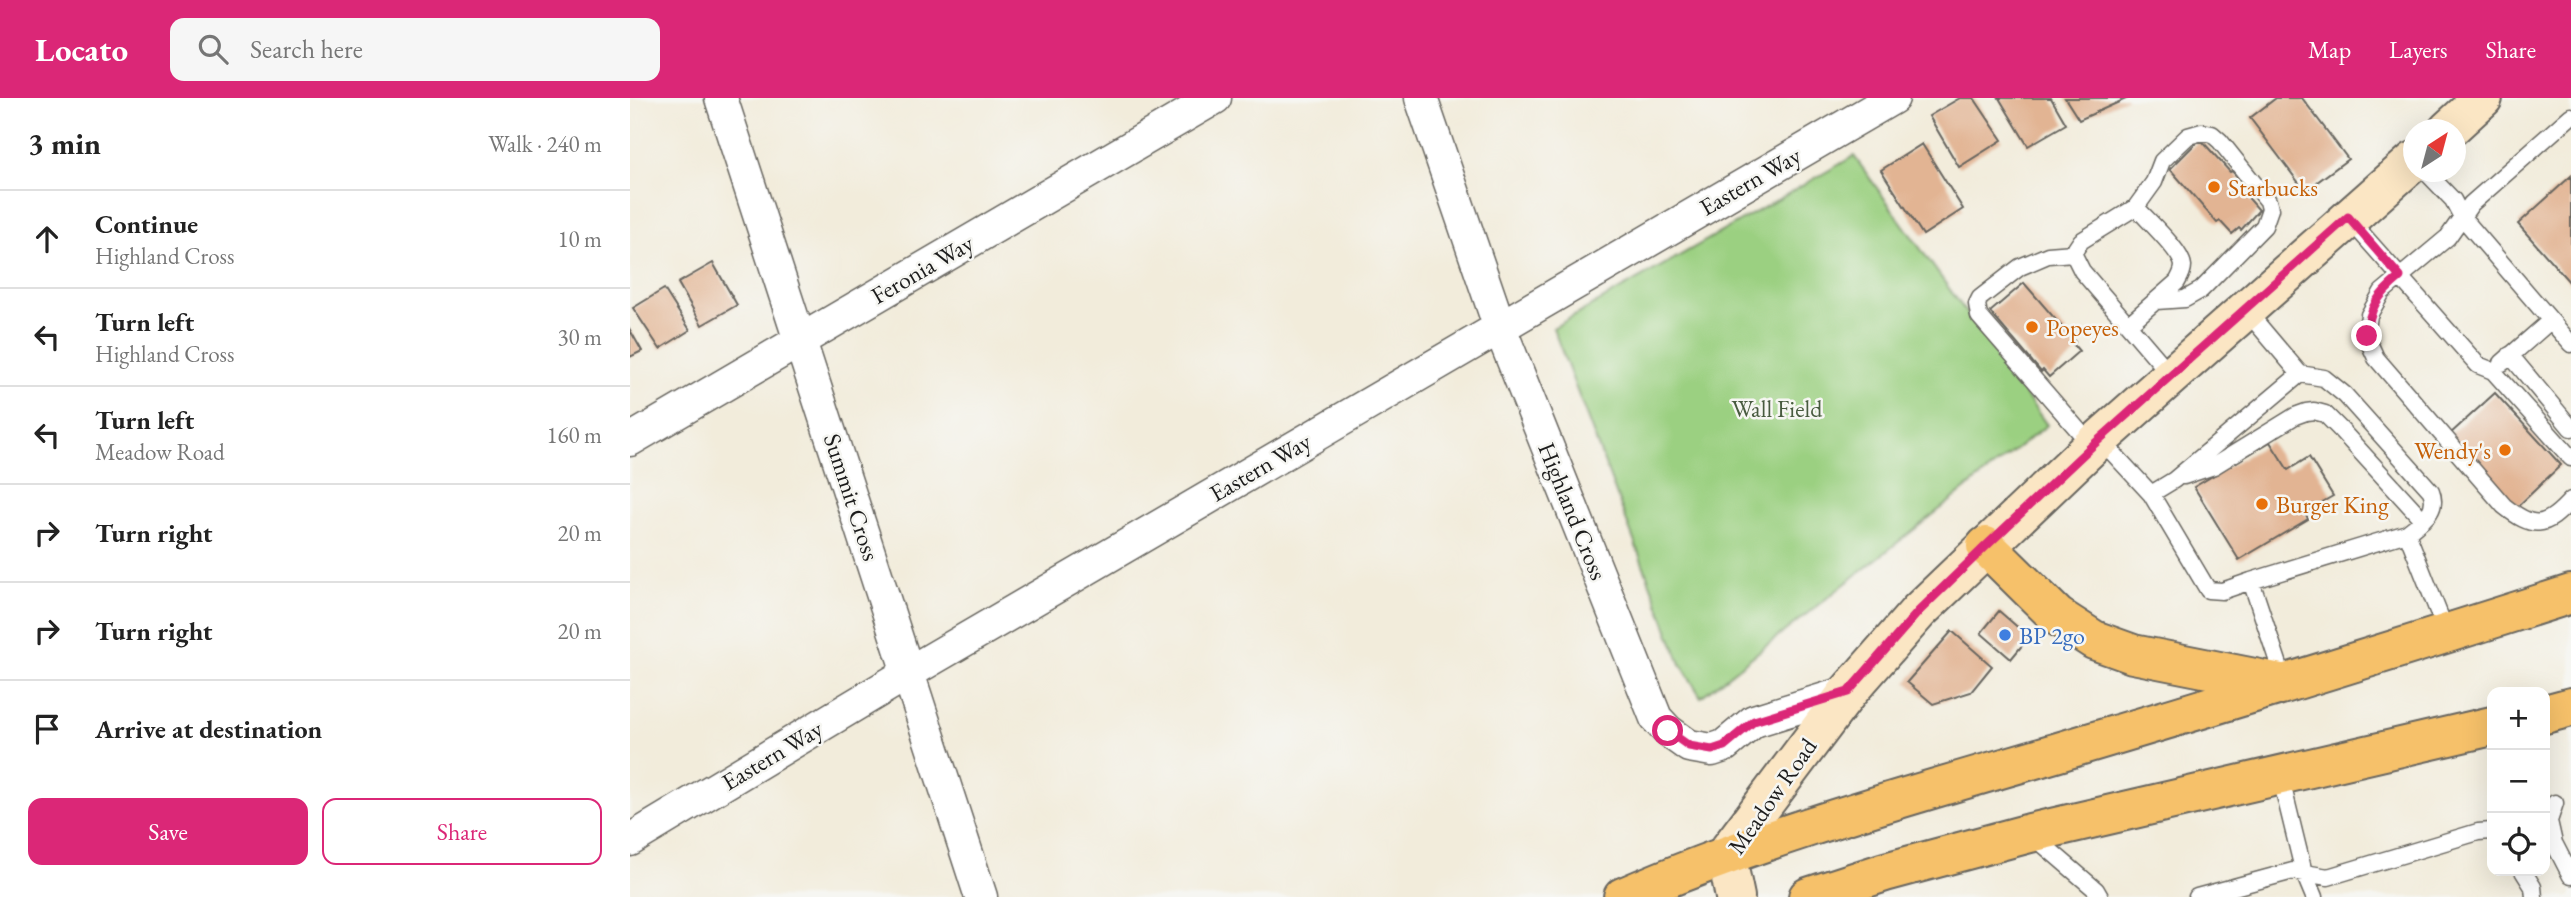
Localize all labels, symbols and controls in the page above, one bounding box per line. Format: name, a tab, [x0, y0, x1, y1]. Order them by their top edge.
search box	[170, 18, 660, 81]
text: Locato	[35, 28, 128, 71]
icon: search	[194, 30, 232, 68]
text: Search here	[250, 32, 363, 66]
text: Map	[2308, 34, 2351, 65]
text: Layers	[2389, 34, 2448, 65]
text: Share	[2486, 34, 2536, 65]
north arrow	[2403, 119, 2466, 182]
text: 3 min	[28, 124, 101, 163]
text: Walk · 240 m	[488, 129, 602, 159]
street label: Eastern Way	[1694, 139, 1807, 222]
place label: Starbucks	[2228, 172, 2318, 203]
marker: Starbucks	[2206, 179, 2222, 195]
text: Continue	[95, 207, 198, 241]
icon: ahead	[28, 220, 66, 258]
text: 10 m	[557, 224, 602, 254]
street label: Feronia Way	[865, 227, 979, 311]
text: Highland Cross	[95, 241, 234, 271]
text: Turn left	[95, 305, 194, 339]
place label: Popeyes	[2046, 312, 2119, 343]
icon: left	[28, 318, 66, 356]
marker: Popeyes	[2024, 319, 2040, 335]
route end	[2351, 320, 2382, 351]
text: 30 m	[557, 322, 602, 352]
text: Highland Cross	[95, 339, 234, 369]
park label: Wall Field	[1732, 393, 1823, 424]
text: Turn left	[95, 403, 194, 437]
icon: left	[28, 416, 66, 454]
text: 160 m	[546, 420, 602, 450]
street label: Eastern Way	[1204, 425, 1317, 508]
street label: Summit Cross	[817, 430, 887, 564]
place label: Wendy's	[2414, 435, 2491, 466]
text: Meadow Road	[95, 437, 225, 467]
street label: Highland Cross	[1531, 438, 1615, 584]
marker: Wendy's	[2497, 442, 2513, 458]
place label: Burger King	[2276, 489, 2389, 520]
marker: Burger King	[2254, 496, 2270, 512]
icon: right	[28, 514, 66, 552]
text: Turn right	[95, 516, 213, 550]
text: 20 m	[557, 518, 602, 548]
icon: right	[28, 612, 66, 650]
text: Turn right	[95, 614, 213, 648]
text: 20 m	[557, 616, 602, 646]
place label: BP 2go	[2019, 620, 2085, 651]
marker: BP 2go	[1997, 627, 2013, 643]
map controls	[2487, 687, 2550, 876]
button: +	[2487, 687, 2550, 750]
icon: arrive	[28, 710, 66, 748]
text: Arrive at destination	[95, 712, 322, 746]
street label: Eastern Way	[716, 713, 828, 797]
route start	[1652, 715, 1683, 746]
street label: Meadow Road	[1721, 731, 1824, 860]
button: −	[2487, 750, 2550, 813]
button: Save	[28, 798, 308, 865]
button: Share	[322, 798, 602, 865]
button: locate	[2487, 813, 2550, 876]

